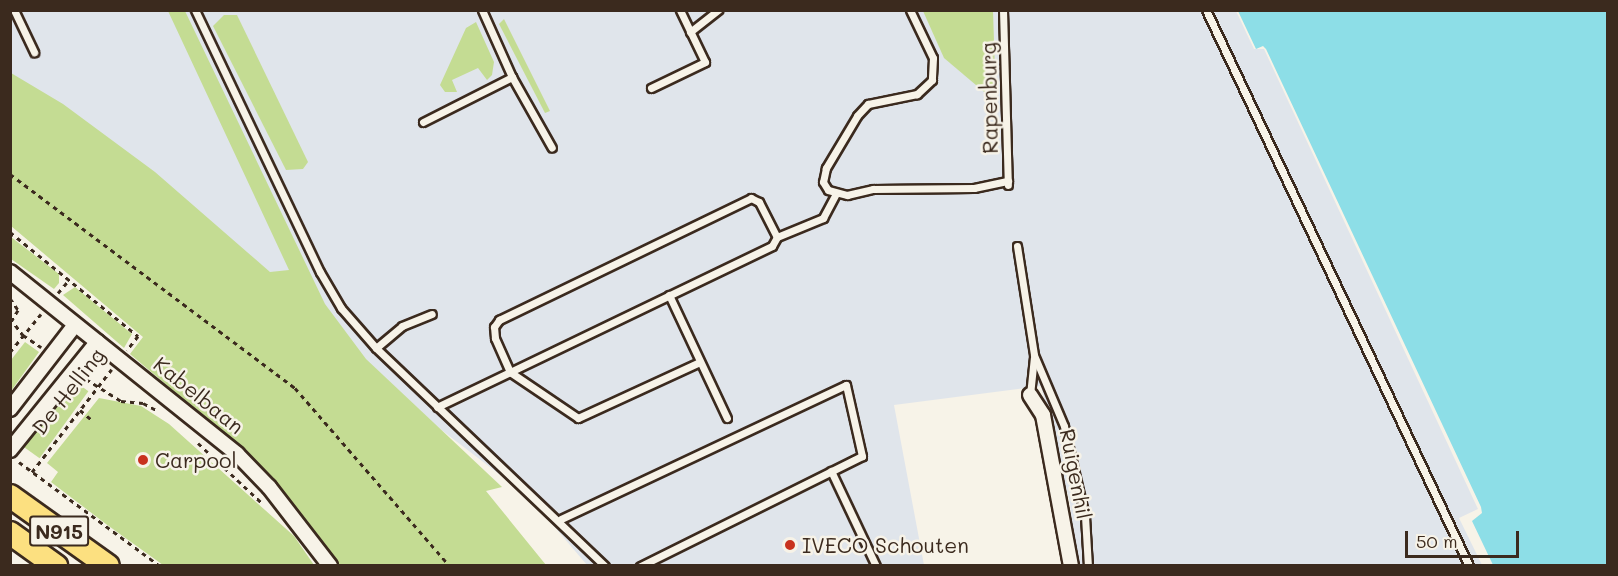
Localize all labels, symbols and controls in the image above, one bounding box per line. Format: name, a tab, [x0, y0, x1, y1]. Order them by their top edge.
street label: Rapenburg	[975, 42, 1003, 154]
street label: De Helling	[26, 343, 110, 439]
street label: Kabelbaan	[149, 351, 249, 439]
street label: Ruigenhil	[1055, 427, 1097, 521]
place label: Carpool	[155, 447, 237, 473]
marker: Carpool	[136, 453, 150, 467]
road number: N915	[29, 514, 89, 548]
scale bar	[1408, 519, 1522, 557]
text: 50 m	[1416, 529, 1458, 553]
place label: IVECO Schouten	[802, 532, 969, 558]
marker: IVECO Schouten	[783, 538, 797, 552]

